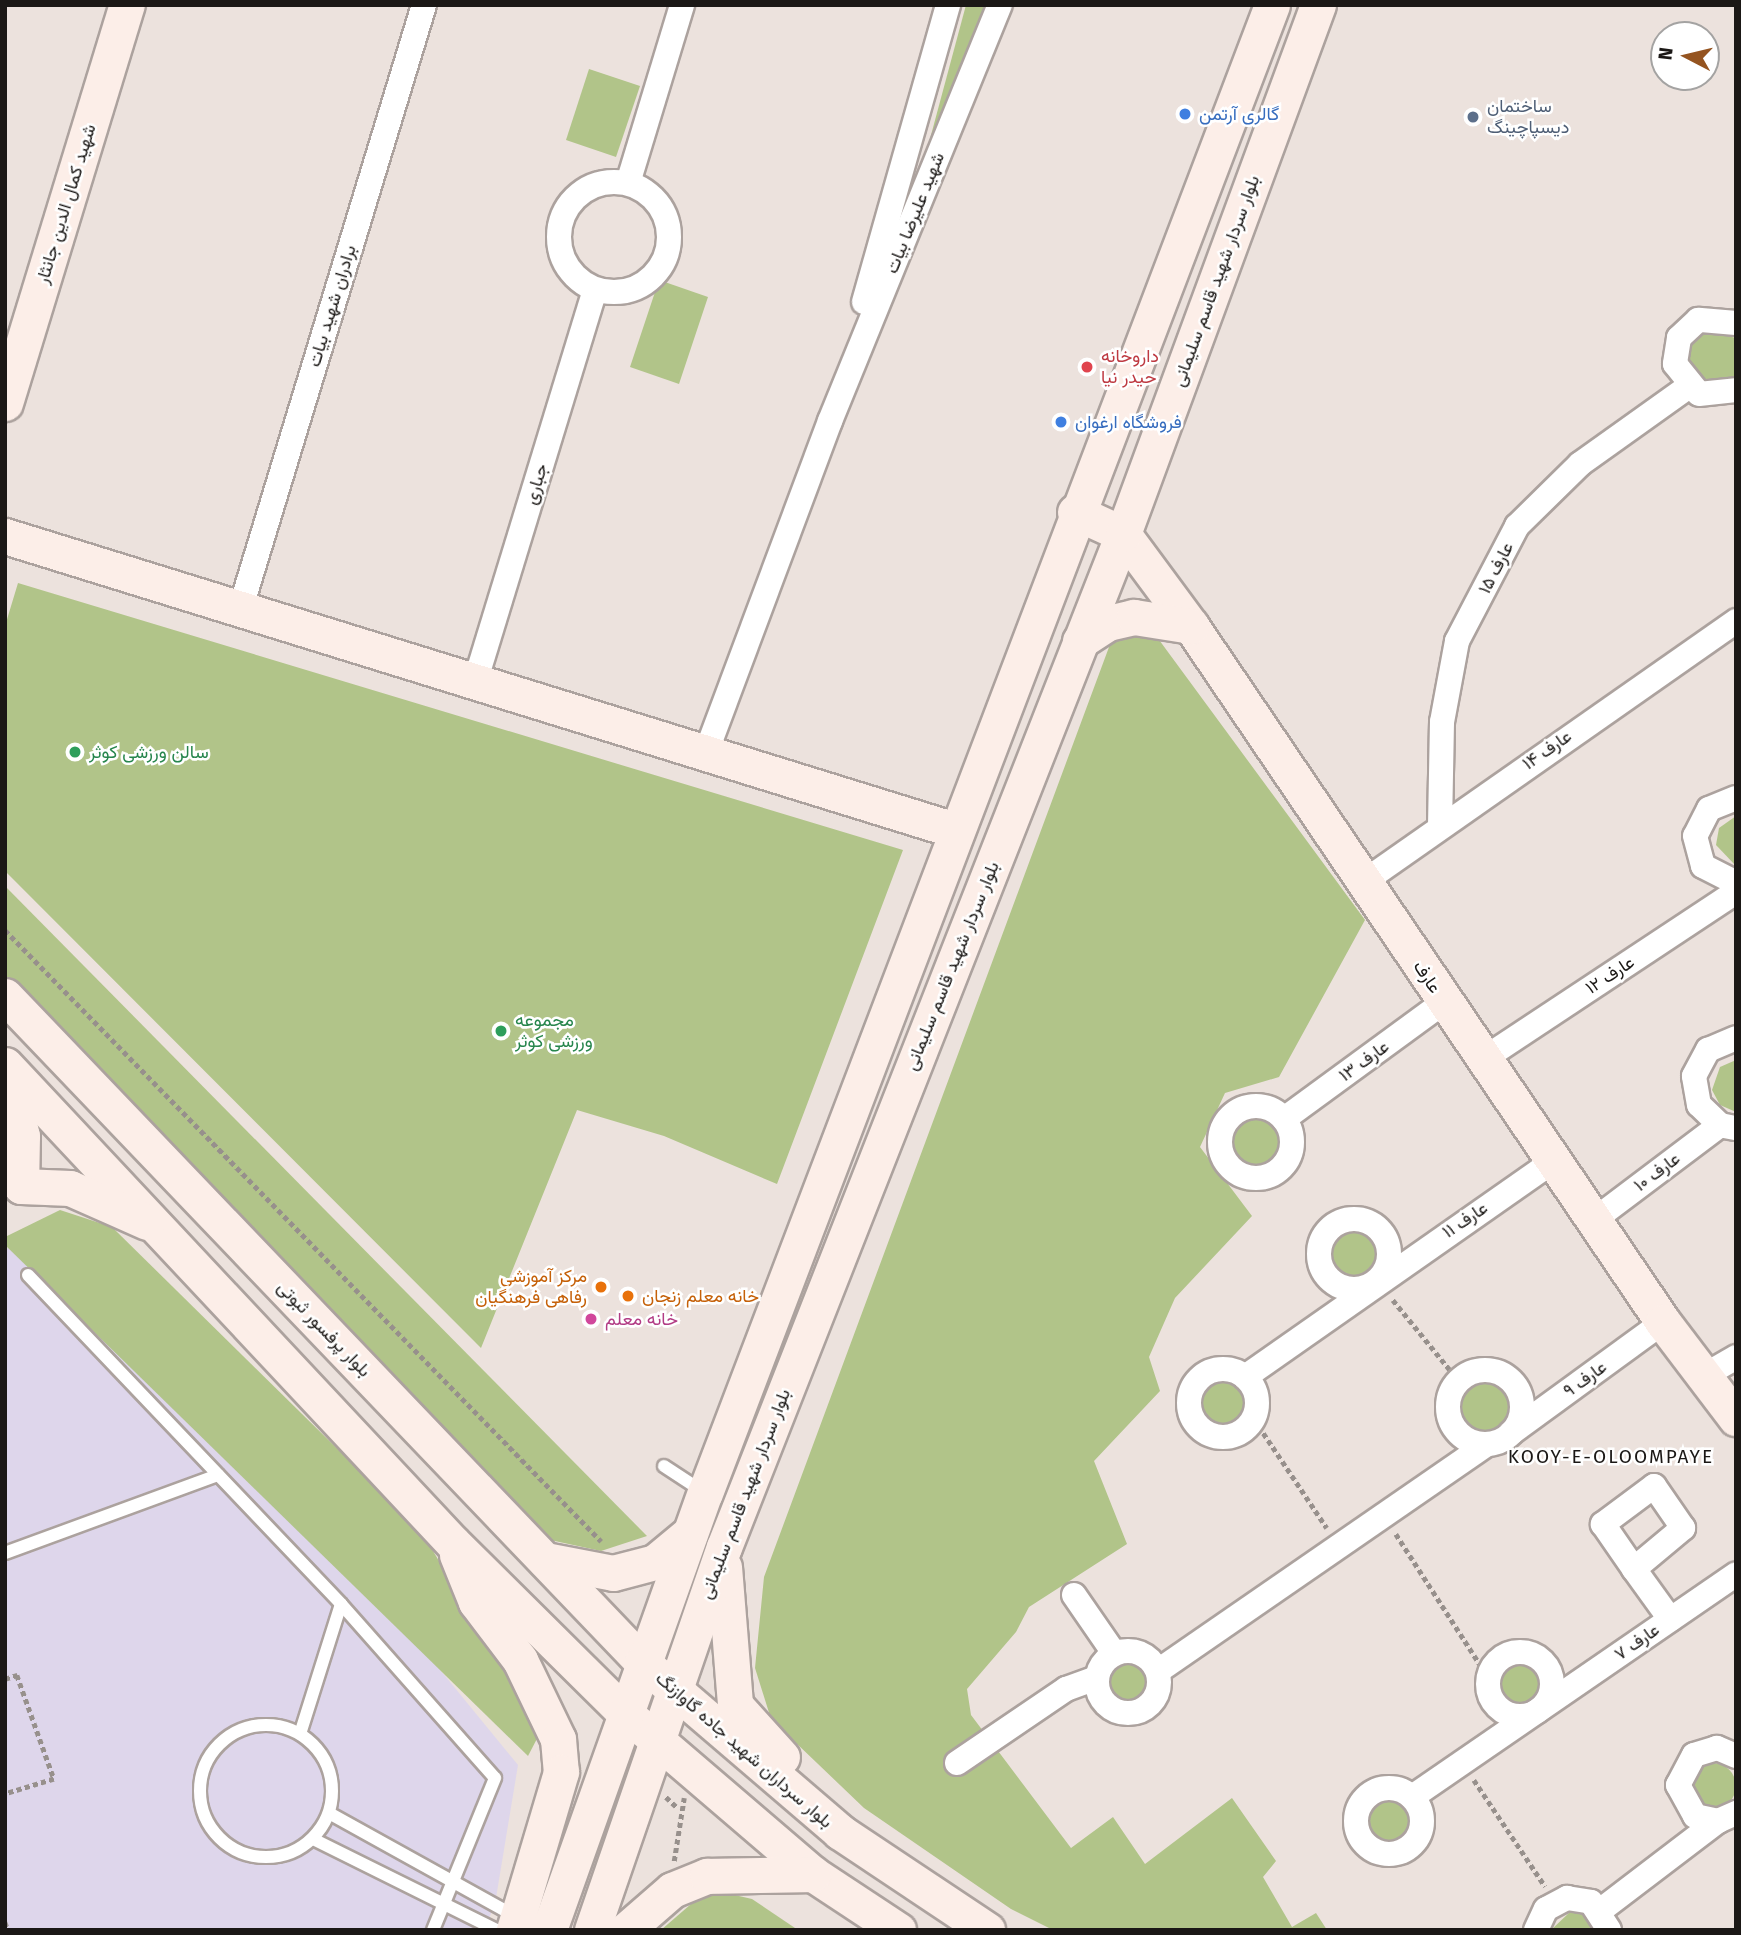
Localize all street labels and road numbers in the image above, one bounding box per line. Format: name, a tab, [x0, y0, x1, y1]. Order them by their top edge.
street label: شهید کمال الدین جانثار	[31, 122, 101, 286]
street label: شهید علیرضا بیات	[881, 149, 949, 277]
street label: بلوار سردار شهید قاسم سلیمانی	[1168, 172, 1264, 390]
street label: برادران شهید بیات	[303, 243, 361, 369]
street label: جباری	[520, 461, 552, 507]
street label: عارف ۱۵	[1474, 539, 1518, 597]
street label: عارف ۱۴	[1518, 725, 1576, 775]
street label: بلوار سردار شهید قاسم سلیمانی	[900, 858, 1004, 1074]
street label: عارف ۱۲	[1581, 951, 1639, 999]
street label: عارف	[1408, 957, 1446, 997]
street label: عارف ۱۳	[1335, 1036, 1393, 1086]
street label: عارف ۱۰	[1630, 1148, 1684, 1196]
street label: عارف ۱۱	[1438, 1197, 1492, 1243]
street label: بلوار پرفسور ثبوتی	[273, 1276, 375, 1382]
street label: عارف ۹	[1559, 1356, 1611, 1402]
street label: بلوار سردار شهید قاسم سلیمانی	[695, 1386, 795, 1602]
street label: عارف ۷	[1610, 1619, 1664, 1665]
street label: بلوار سرداران شهید جاده گاوازنگ	[651, 1667, 837, 1833]

